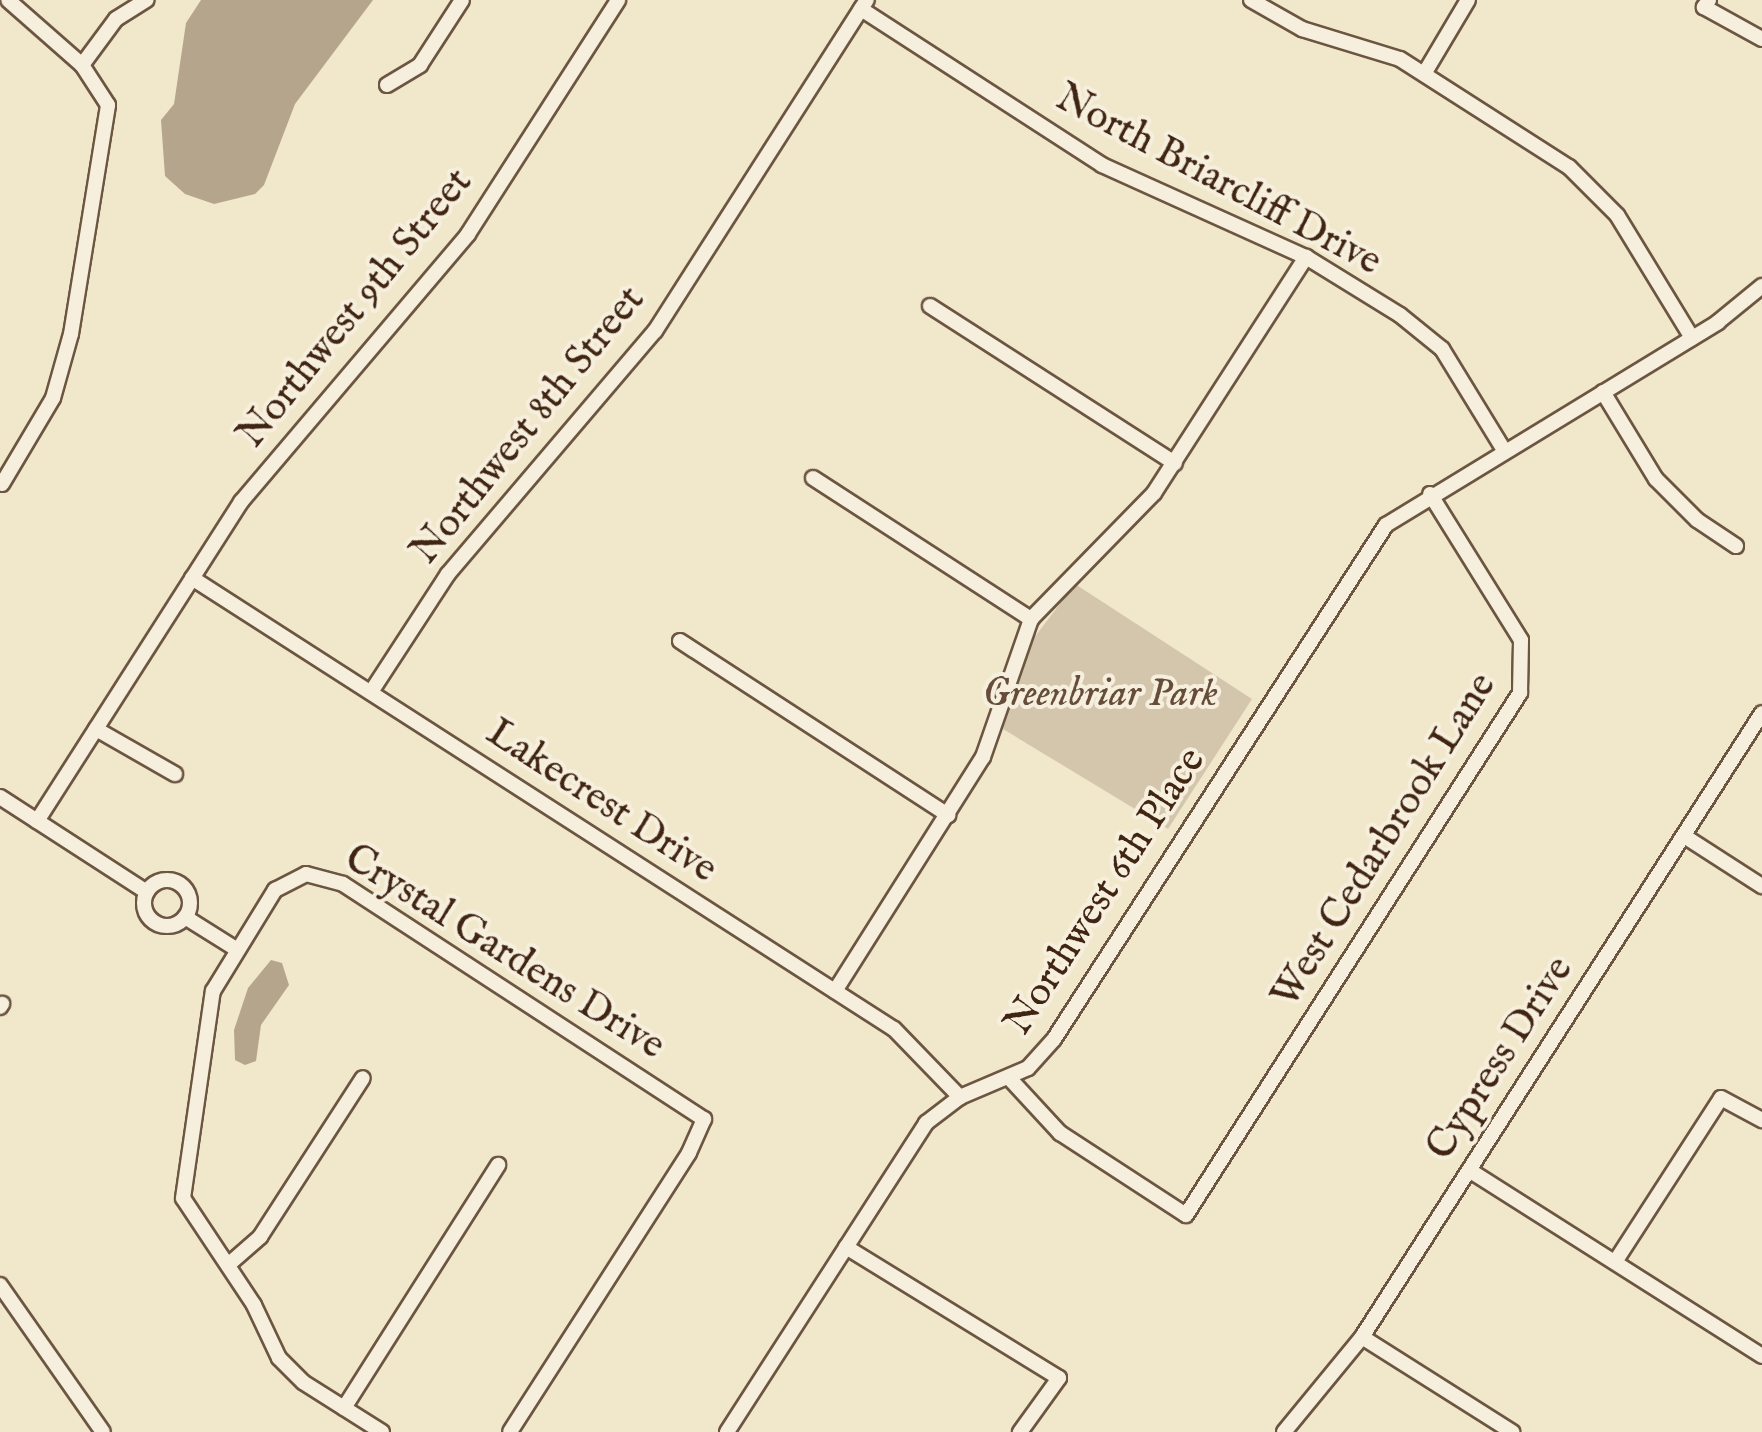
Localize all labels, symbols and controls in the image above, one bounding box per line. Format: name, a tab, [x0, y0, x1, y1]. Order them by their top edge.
street label: North Briarcliff Drive	[1047, 75, 1389, 287]
street label: Northwest 9th Street	[229, 160, 483, 458]
street label: Northwest 8th Street	[402, 277, 656, 575]
street label: West Cedarbrook Lane	[1262, 665, 1508, 1017]
park label: Greenbriar Park	[982, 671, 1218, 719]
street label: Lakecrest Drive	[477, 710, 725, 894]
street label: Northwest 6th Place	[995, 739, 1217, 1045]
street label: Crystal Gardens Drive	[335, 835, 673, 1071]
street label: Cypress Drive	[1417, 948, 1585, 1170]

